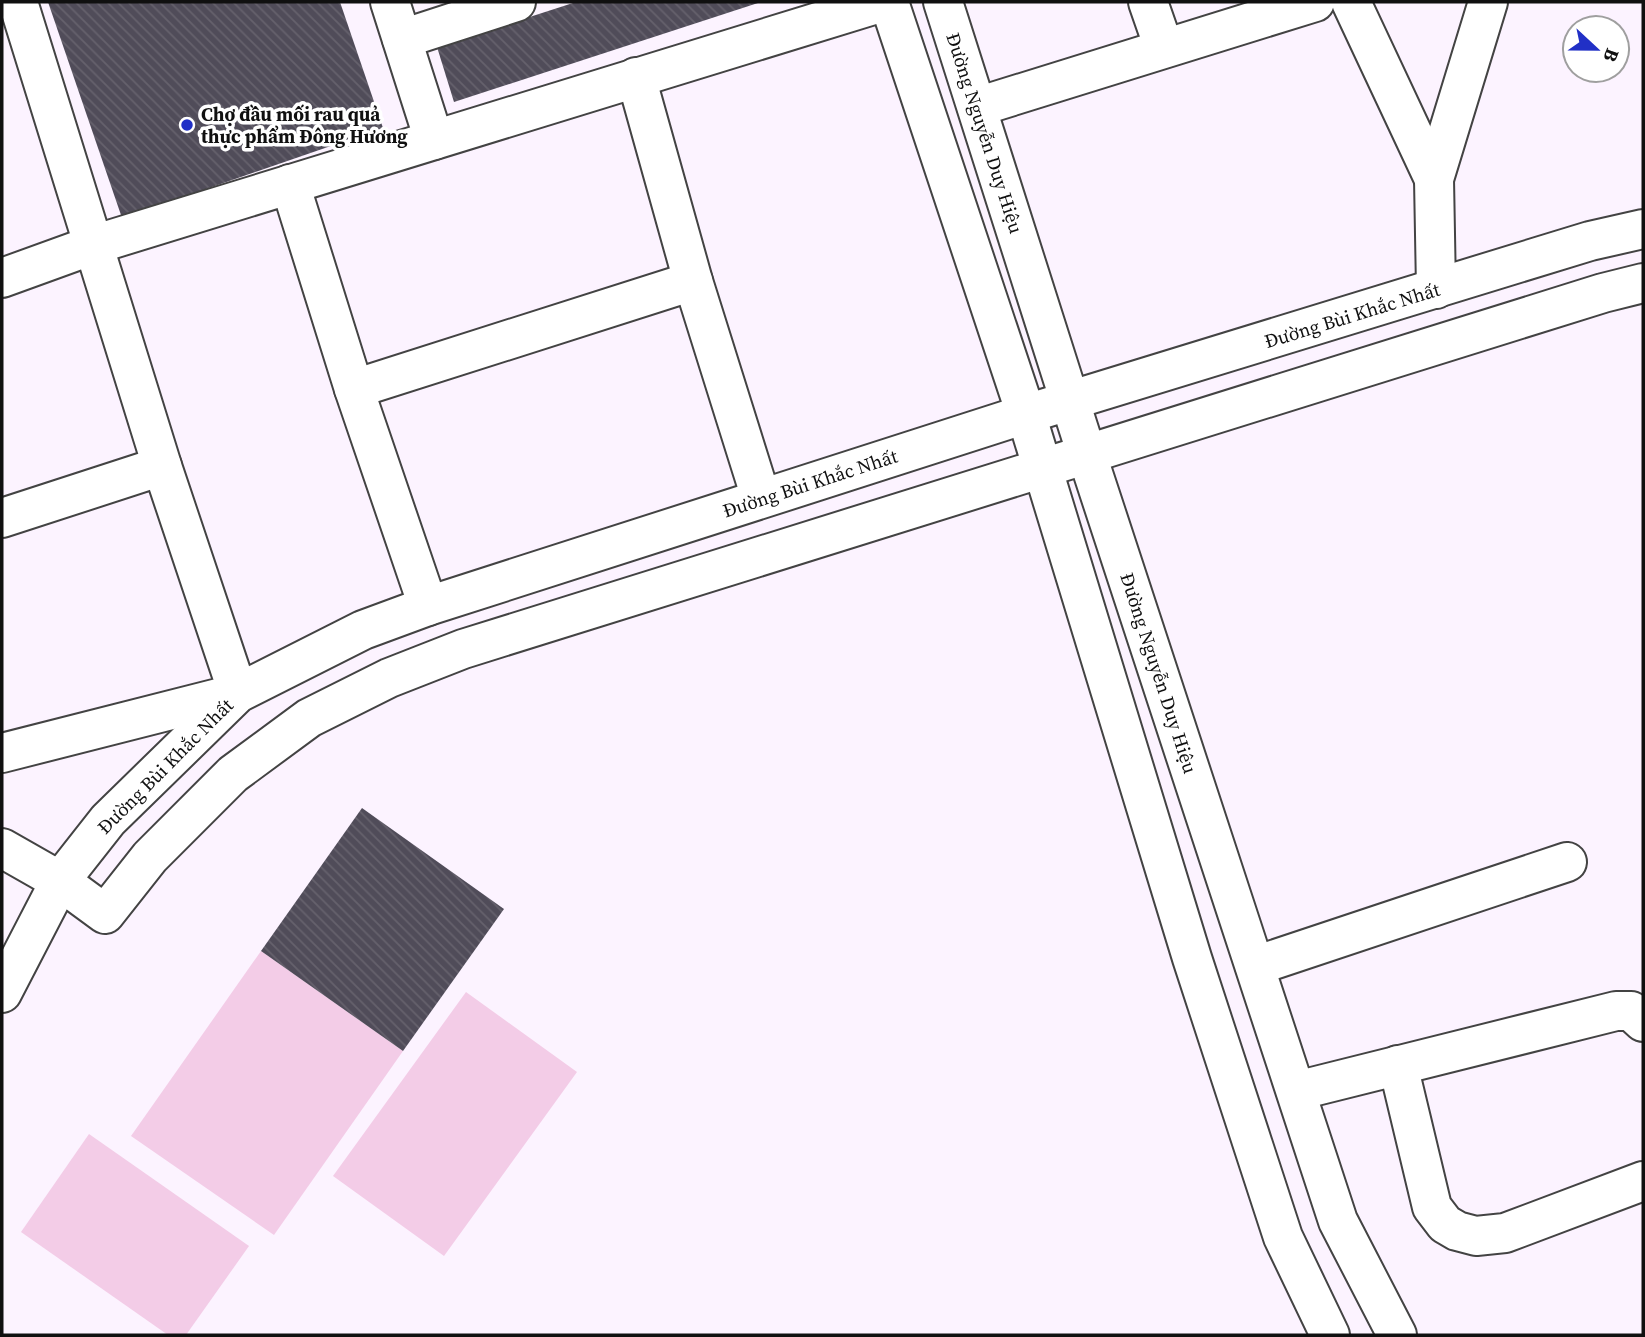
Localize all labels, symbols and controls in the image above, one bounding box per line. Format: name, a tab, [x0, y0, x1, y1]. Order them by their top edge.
north arrow	[1561, 14, 1631, 84]
street label: Đường Nguyễn Duy Hiệu	[940, 29, 1030, 237]
text: B	[1597, 45, 1626, 66]
place label: Chợ đầu mối rau quả thực phẩm Đông Hương	[201, 101, 408, 149]
marker: Chợ đầu mối rau quả thực phẩm Đông Hương	[179, 117, 195, 133]
street label: Đường Bùi Khắc Nhất	[1261, 276, 1444, 354]
street label: Đường Bùi Khắc Nhất	[719, 442, 901, 524]
street label: Đường Nguyễn Duy Hiệu	[1114, 569, 1204, 777]
street label: Đường Bùi Khắc Nhất	[91, 692, 239, 840]

